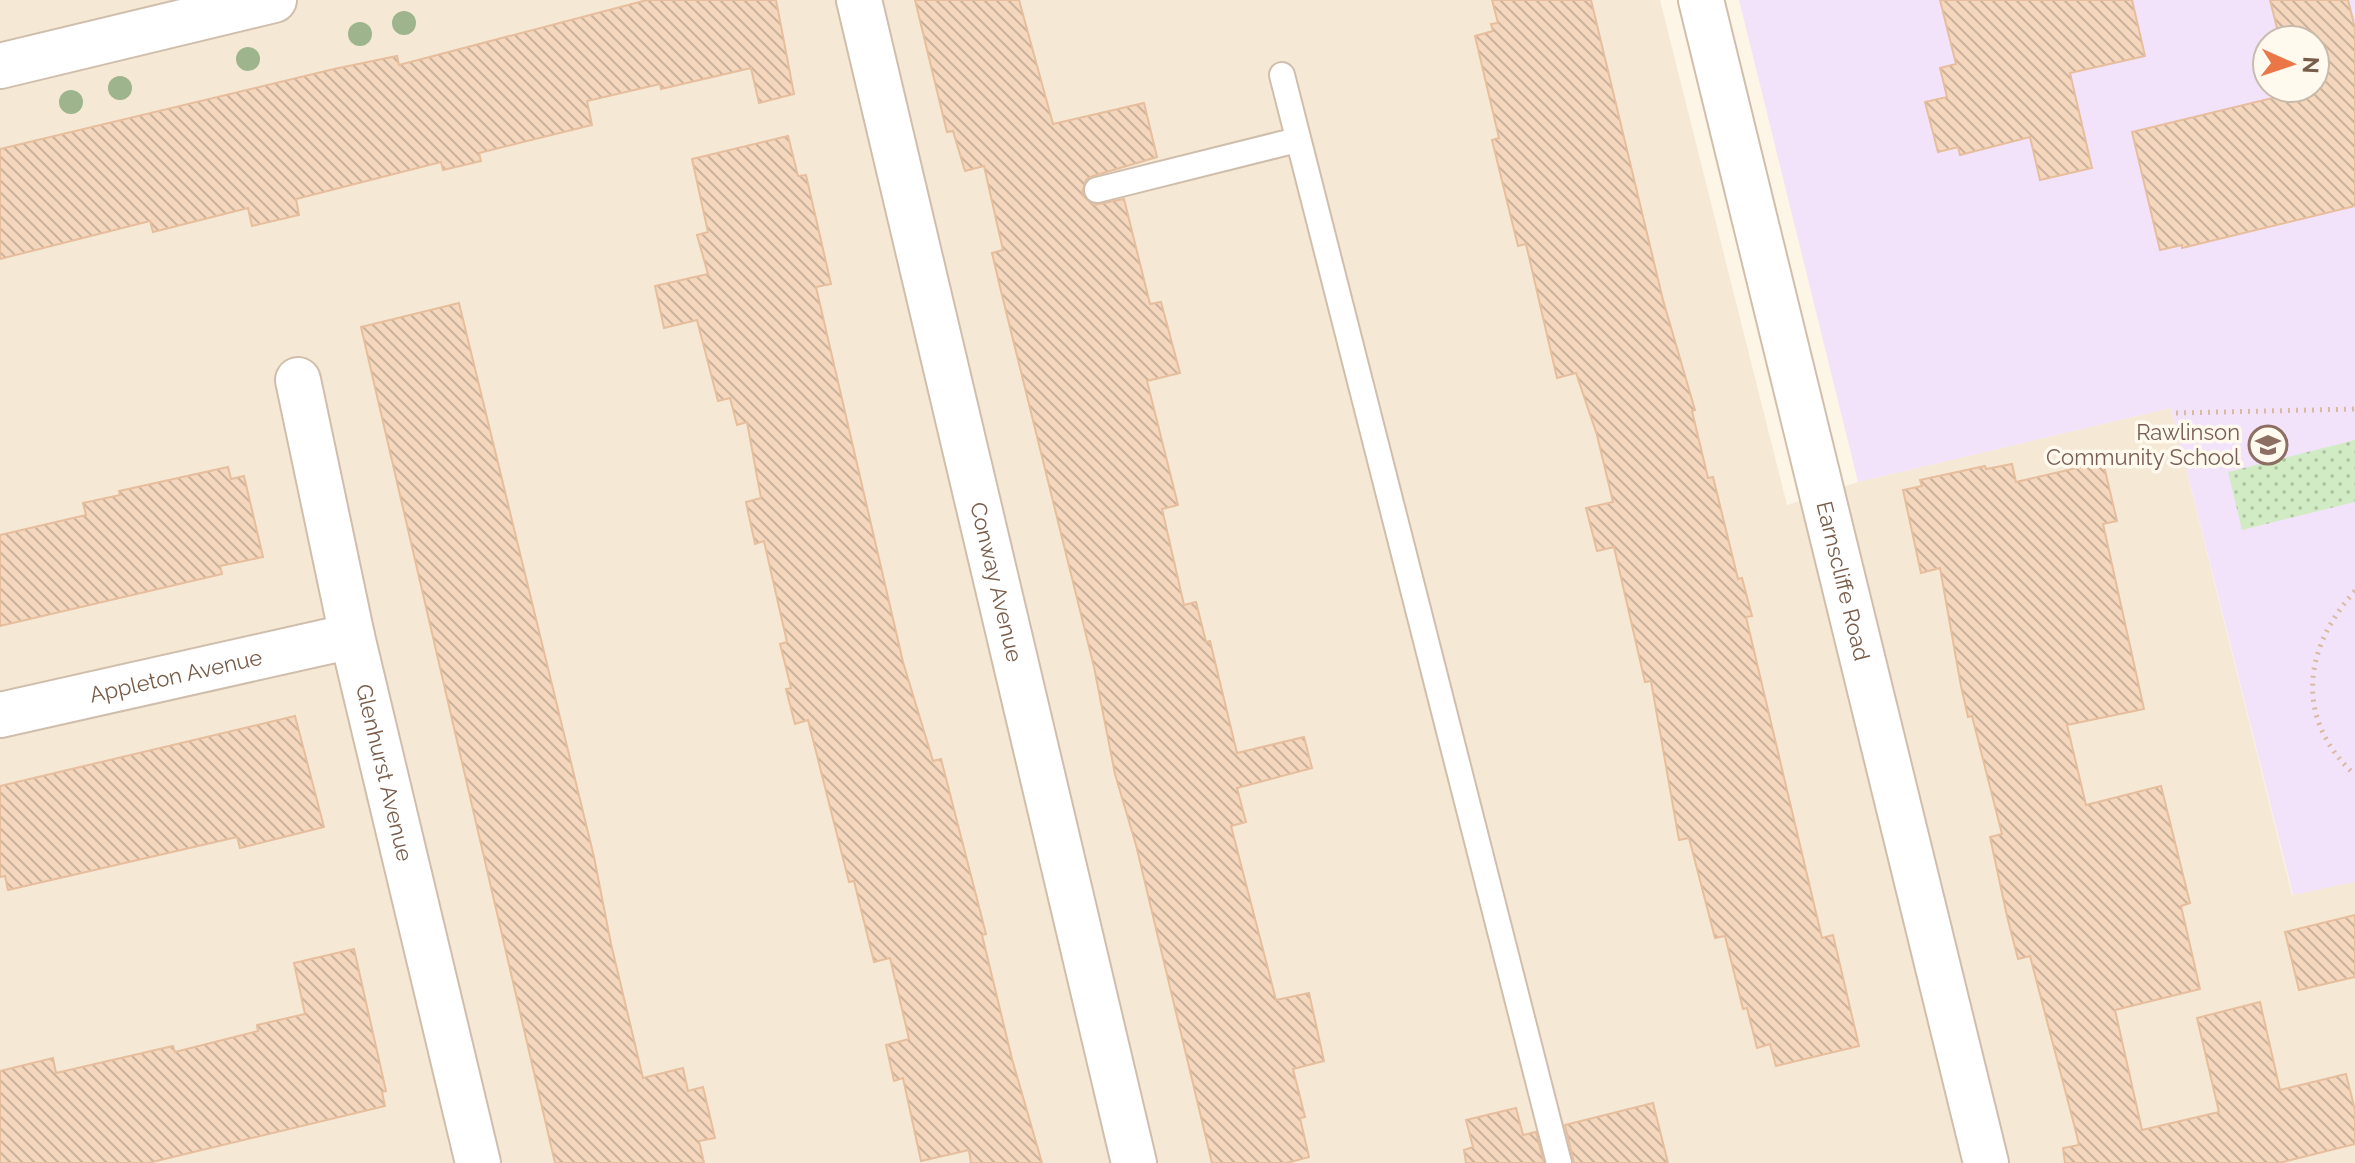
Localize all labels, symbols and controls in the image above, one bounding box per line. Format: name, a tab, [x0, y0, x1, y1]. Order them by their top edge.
north arrow	[2251, 24, 2331, 104]
text: N	[2298, 56, 2324, 74]
place label: Rawlinson Community School	[2046, 419, 2240, 470]
school or university icon: Rawlinson Community School	[2247, 424, 2289, 466]
street label: Earnscliffe Road	[1811, 498, 1875, 663]
street label: Conway Avenue	[965, 499, 1028, 665]
street label: Appleton Avenue	[87, 644, 264, 708]
street label: Glenhurst Avenue	[351, 681, 418, 864]

